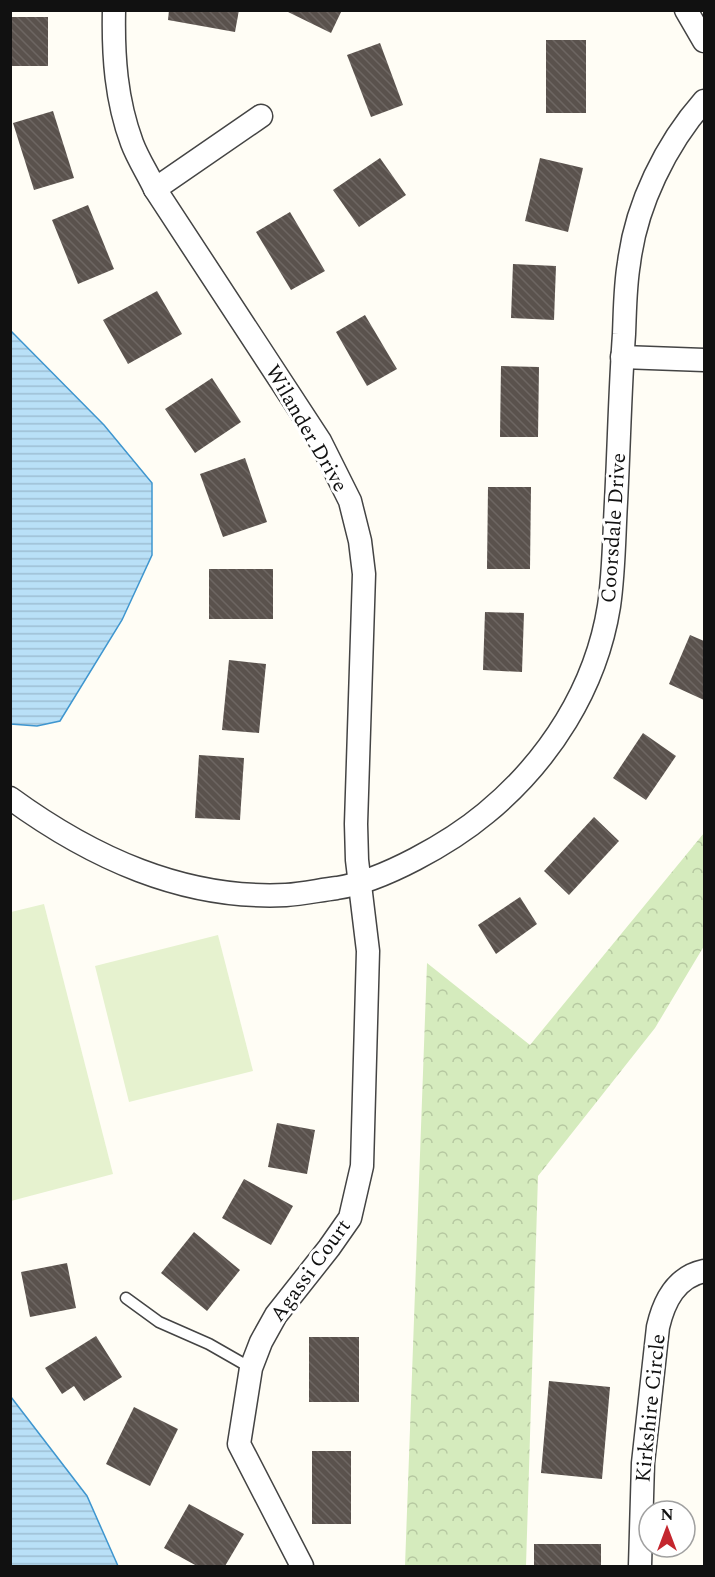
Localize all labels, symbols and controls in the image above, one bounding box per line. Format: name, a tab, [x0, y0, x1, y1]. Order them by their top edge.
street label: Wilander Drive	[257, 359, 356, 498]
street label: Coorsdale Drive	[593, 452, 635, 604]
street label: Agassi Court	[262, 1212, 359, 1329]
street label: Kirkshire Circle	[627, 1332, 675, 1484]
north arrow	[637, 1499, 697, 1559]
text: N	[660, 1503, 674, 1527]

